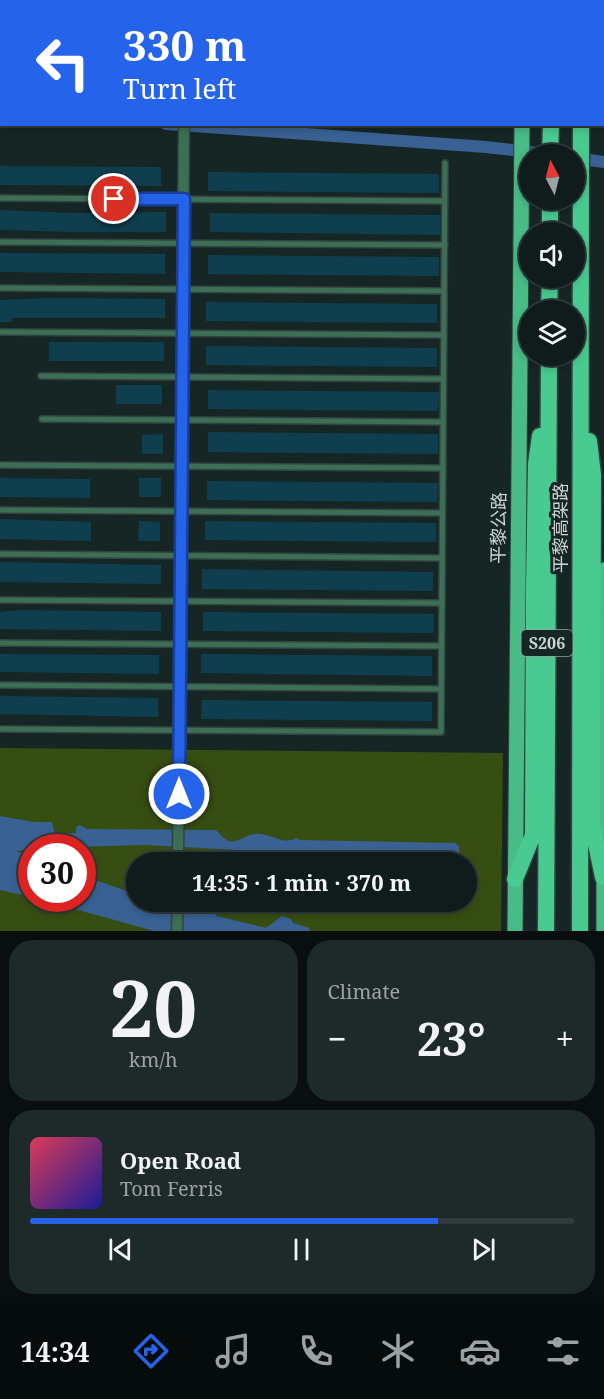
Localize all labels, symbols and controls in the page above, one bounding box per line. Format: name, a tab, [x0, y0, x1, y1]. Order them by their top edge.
text: 330 m	[123, 16, 247, 73]
icon: left	[24, 24, 102, 102]
text: Turn left	[123, 70, 236, 107]
north arrow	[519, 144, 585, 210]
map controls	[519, 144, 585, 366]
pin	[88, 173, 139, 224]
icon: arrive	[97, 182, 130, 215]
button: sound	[519, 222, 585, 288]
button: layers	[519, 300, 585, 366]
street label: 平黎高架路	[548, 483, 572, 573]
street label: 平黎公路	[485, 492, 511, 564]
road number: S206	[522, 630, 572, 656]
position arrow	[147, 762, 211, 826]
speed limit sign: 30	[18, 834, 96, 912]
text: 14:35 · 1 min · 370 m	[192, 867, 411, 897]
text: 20	[109, 954, 197, 1060]
text: Climate	[328, 978, 400, 1005]
text: 23°	[417, 1008, 486, 1069]
text: −	[328, 1016, 347, 1061]
text: +	[556, 1016, 574, 1061]
text: km/h	[129, 1046, 178, 1073]
text: Open Road	[120, 1145, 241, 1175]
text: Tom Ferris	[120, 1175, 223, 1202]
icon: previous	[104, 1233, 137, 1266]
icon: pause	[285, 1233, 318, 1266]
icon: next	[467, 1233, 500, 1266]
icon: directions	[130, 1330, 172, 1372]
icon: music	[212, 1330, 254, 1372]
icon: phone	[295, 1330, 337, 1372]
icon: climate	[377, 1330, 419, 1372]
icon: car	[459, 1330, 501, 1372]
icon: filters	[542, 1330, 584, 1372]
text: 14:34	[20, 1333, 89, 1370]

